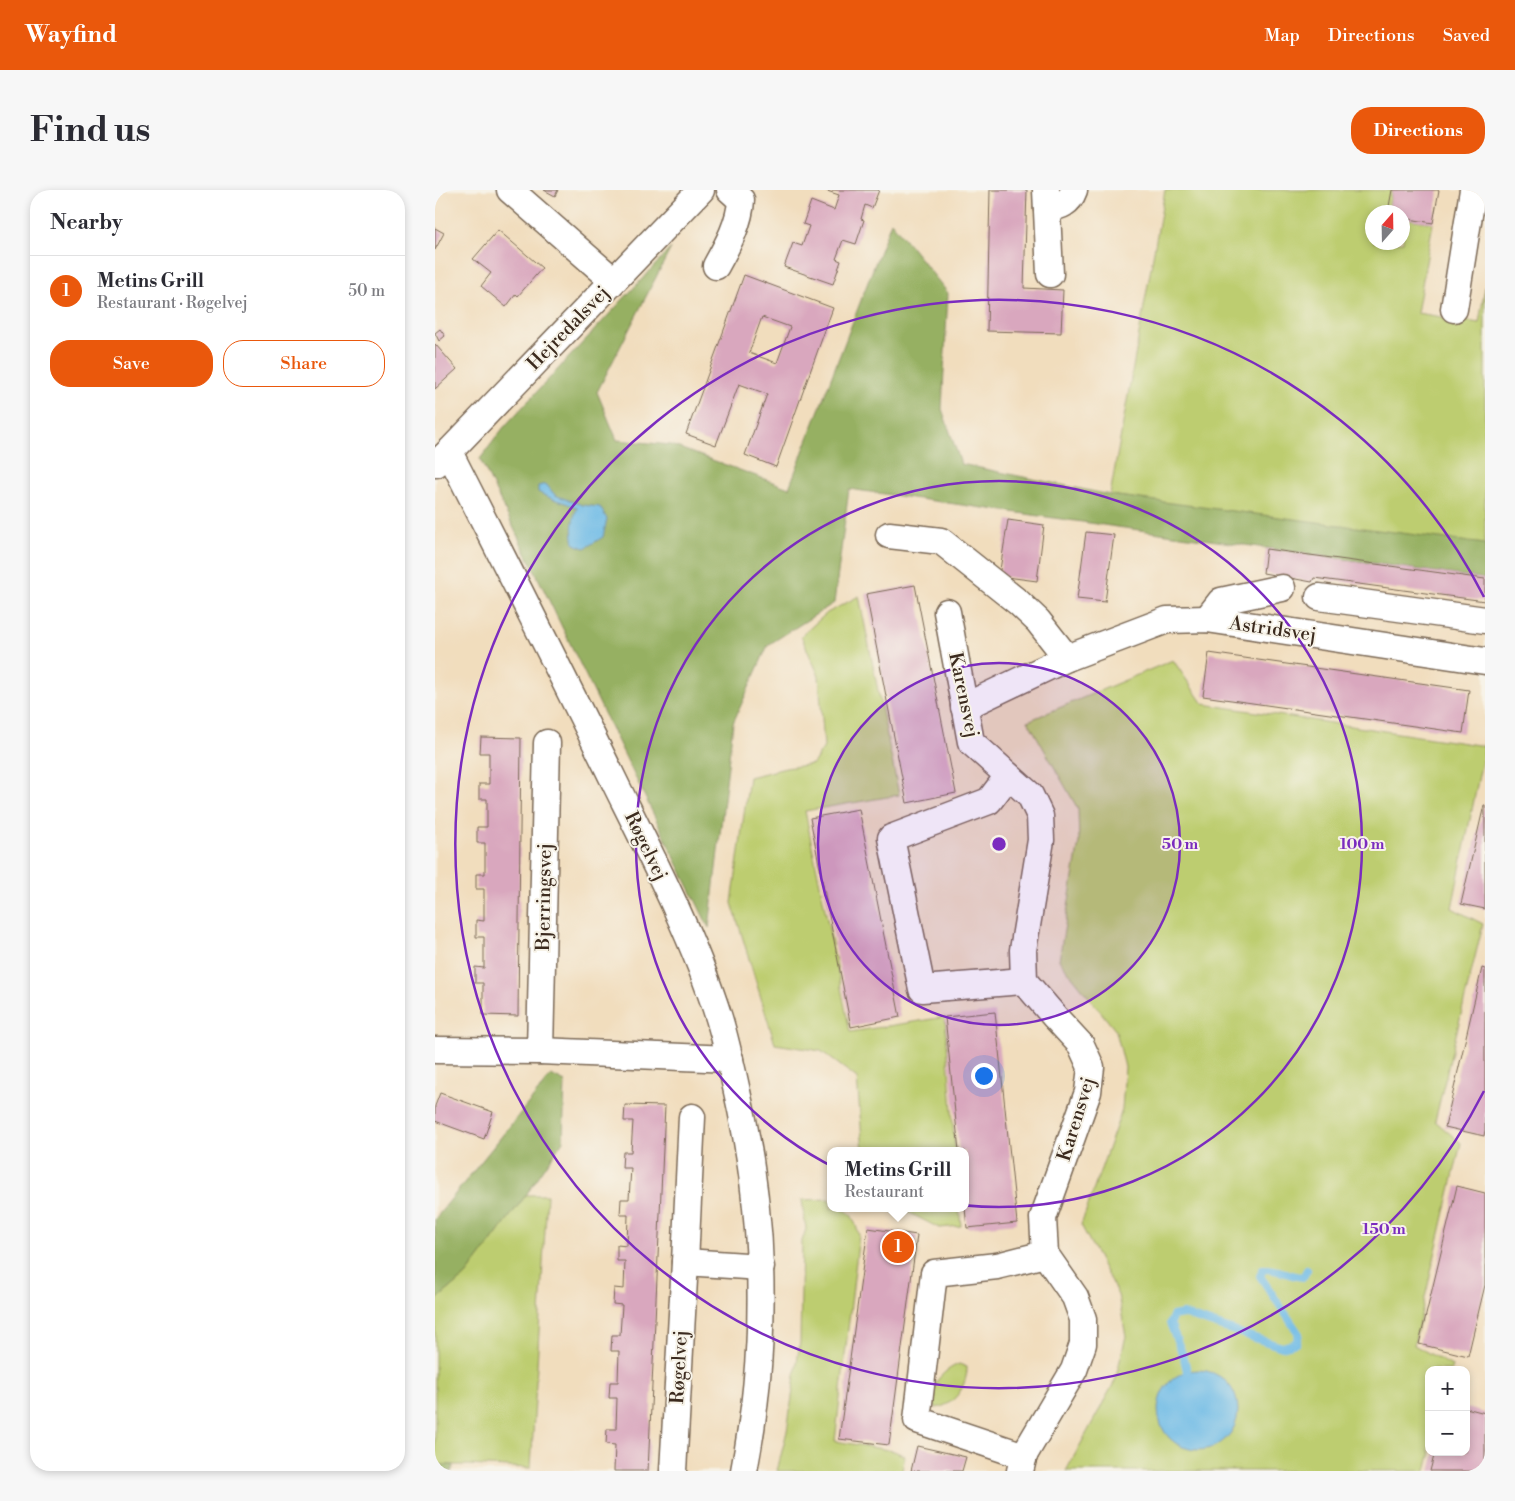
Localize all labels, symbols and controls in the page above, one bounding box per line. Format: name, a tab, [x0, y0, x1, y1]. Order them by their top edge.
text: Wayfind	[25, 20, 117, 50]
text: Map	[1264, 24, 1300, 47]
text: Directions	[1328, 24, 1415, 47]
text: Saved	[1443, 24, 1490, 47]
button: Directions	[1351, 107, 1485, 154]
text: Find us	[30, 109, 150, 152]
north arrow	[1365, 205, 1410, 250]
text: Nearby	[50, 210, 123, 236]
text: Metins Grill	[97, 269, 204, 293]
text: 1	[62, 281, 70, 301]
text: 50 m	[348, 281, 385, 301]
street label: Hejredalsvej	[522, 281, 614, 375]
text: Restaurant · Røgelvej	[97, 293, 248, 313]
button: Save	[50, 340, 213, 387]
button: Share	[223, 340, 385, 387]
street label: Astridsvej	[1227, 611, 1318, 647]
street label: Karensvej	[943, 650, 985, 740]
street label: Røgelvej	[619, 808, 673, 884]
centre of rings	[990, 835, 1008, 853]
text: 50 m	[1162, 835, 1198, 854]
text: 100 m	[1340, 835, 1385, 854]
street label: Bjerringsvej	[531, 843, 557, 952]
your location	[971, 1063, 997, 1089]
street label: Karensvej	[1052, 1074, 1100, 1164]
popup	[827, 1147, 969, 1212]
text: Metins Grill	[845, 1158, 951, 1182]
text: Restaurant	[845, 1182, 924, 1202]
text: 150 m	[1362, 1220, 1406, 1239]
pin: 1	[882, 1228, 914, 1266]
street label: Røgelvej	[665, 1330, 693, 1404]
map controls	[1425, 1366, 1470, 1456]
button: +	[1425, 1366, 1470, 1411]
button: −	[1425, 1411, 1470, 1456]

